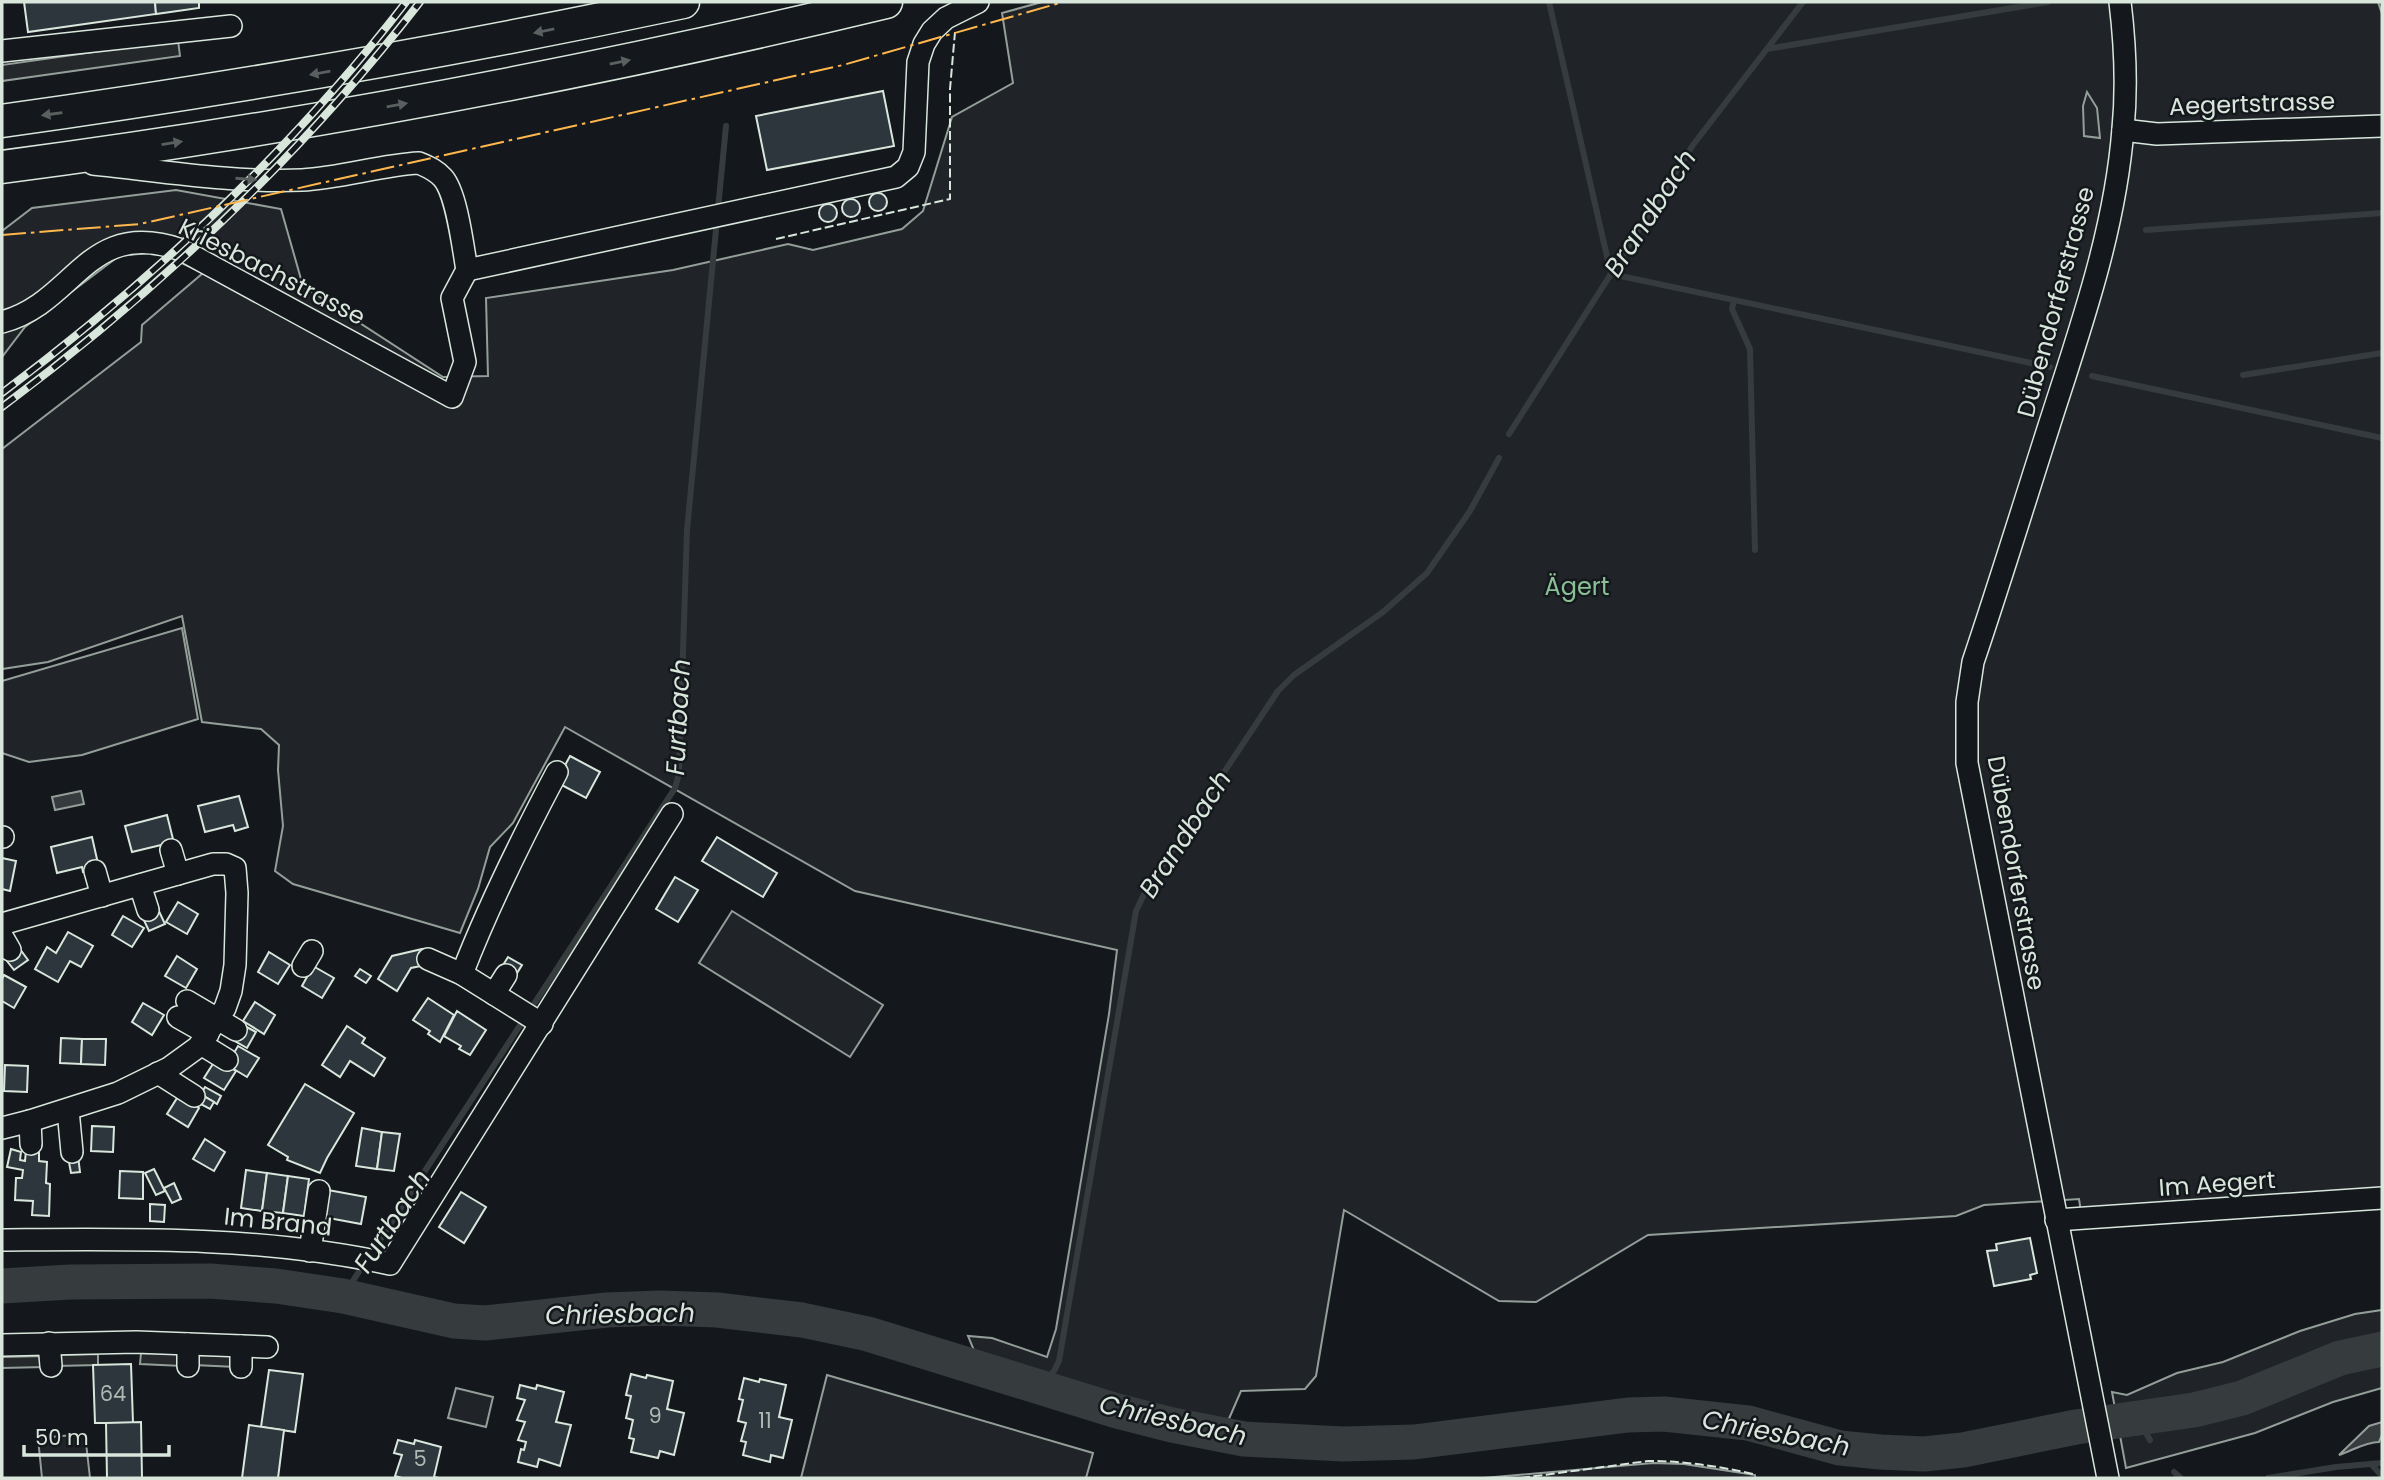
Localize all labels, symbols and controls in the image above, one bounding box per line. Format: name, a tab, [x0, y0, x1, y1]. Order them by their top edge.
one-way arrow	[533, 25, 555, 36]
one-way arrow	[609, 56, 631, 67]
one-way arrow	[309, 67, 331, 78]
street label: Aegertstrasse	[2168, 84, 2336, 123]
one-way arrow	[386, 99, 408, 110]
one-way arrow	[41, 109, 63, 120]
one-way arrow	[162, 137, 184, 148]
water label: Brandbach	[1595, 142, 1705, 284]
one-way arrow	[235, 174, 257, 185]
street label: Dübendorferstrasse	[2009, 183, 2102, 421]
street label: Kriesbachstrasse	[173, 210, 371, 333]
park label: Ägert	[1545, 570, 1609, 603]
water label: Furtbach	[657, 658, 699, 776]
street label: Dübendorferstrasse	[1980, 753, 2053, 993]
water label: Brandbach	[1130, 763, 1240, 905]
water label: Furtbach	[345, 1162, 439, 1280]
street label: Im Aegert	[2158, 1163, 2276, 1204]
street label: Im Brand	[222, 1199, 334, 1244]
water label: Chriesbach	[545, 1295, 695, 1333]
house number: 64	[100, 1379, 126, 1408]
water label: Chriesbach	[1096, 1386, 1250, 1454]
house number: 9	[648, 1401, 662, 1430]
water label: Chriesbach	[1699, 1401, 1853, 1465]
house number: 11	[758, 1406, 772, 1435]
scale bar	[24, 1414, 170, 1458]
text: 50 m	[35, 1423, 89, 1452]
house number: 5	[413, 1444, 427, 1473]

